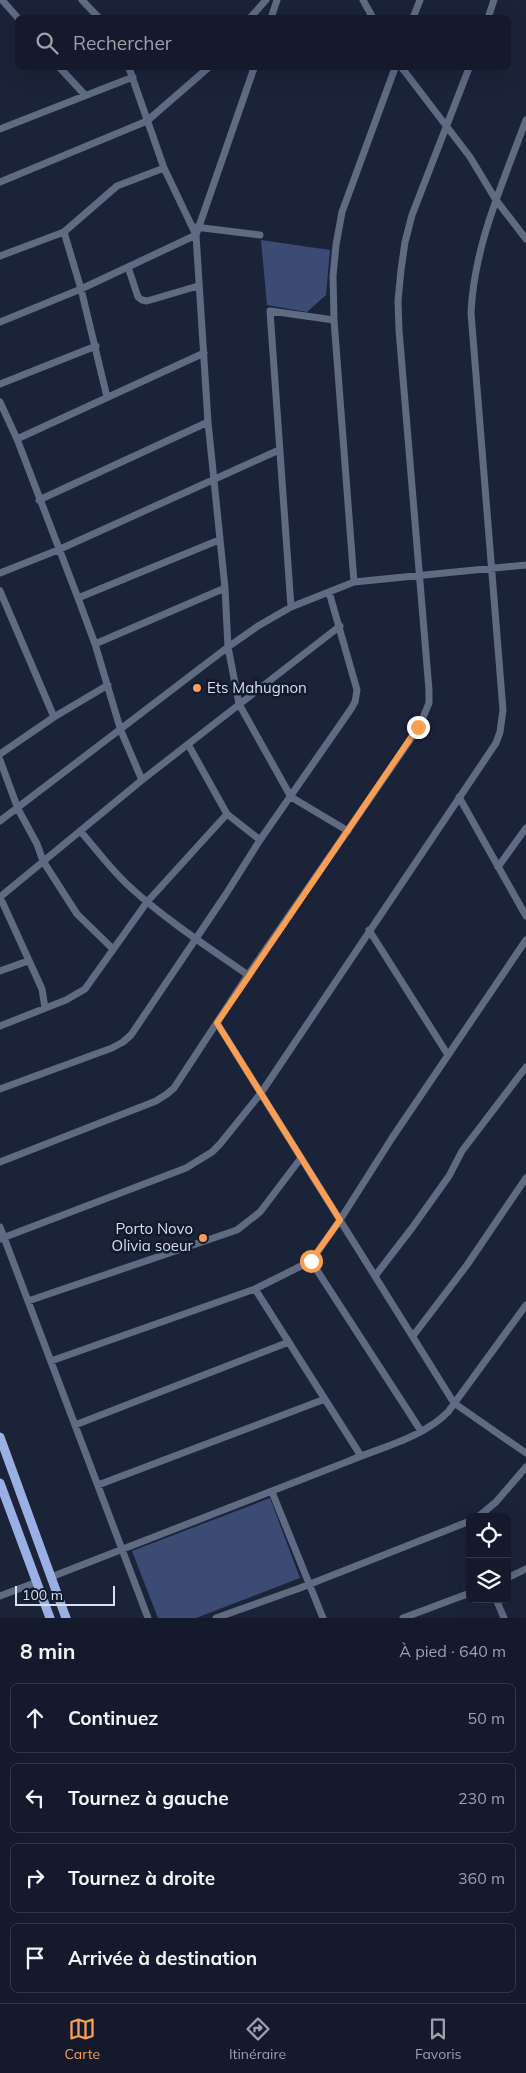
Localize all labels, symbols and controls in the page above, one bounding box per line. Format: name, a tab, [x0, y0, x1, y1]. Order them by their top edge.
search box	[15, 15, 511, 70]
icon: search	[33, 29, 61, 57]
text: Rechercher	[73, 31, 172, 55]
place label: Ets Mahugnon	[207, 678, 307, 697]
marker: Ets Mahugnon	[191, 682, 203, 694]
route end	[407, 716, 430, 739]
place label: Porto Novo Olivia soeur	[112, 1219, 194, 1255]
marker: Porto Novo Olivia soeur	[197, 1232, 209, 1244]
route start	[300, 1250, 323, 1273]
map controls	[466, 1513, 511, 1603]
button: locate	[466, 1513, 511, 1558]
button: layers	[466, 1558, 511, 1603]
scale bar	[15, 1583, 115, 1606]
text: 100 m	[22, 1586, 63, 1604]
text: 8 min	[20, 1638, 75, 1664]
text: À pied · 640 m	[399, 1641, 506, 1661]
icon: ahead	[21, 1704, 49, 1732]
text: Continuez	[68, 1706, 158, 1730]
text: 50 m	[468, 1708, 505, 1728]
icon: left	[21, 1784, 49, 1812]
text: Tournez à gauche	[68, 1786, 229, 1810]
text: 230 m	[458, 1788, 505, 1808]
icon: right	[21, 1864, 49, 1892]
text: Tournez à droite	[68, 1866, 215, 1890]
text: 360 m	[458, 1868, 505, 1888]
icon: arrive	[21, 1944, 49, 1972]
text: Arrivée à destination	[68, 1946, 257, 1970]
tab: Carte	[64, 2015, 100, 2063]
tab: Itinéraire	[229, 2015, 286, 2063]
tab: Favoris	[415, 2015, 462, 2063]

